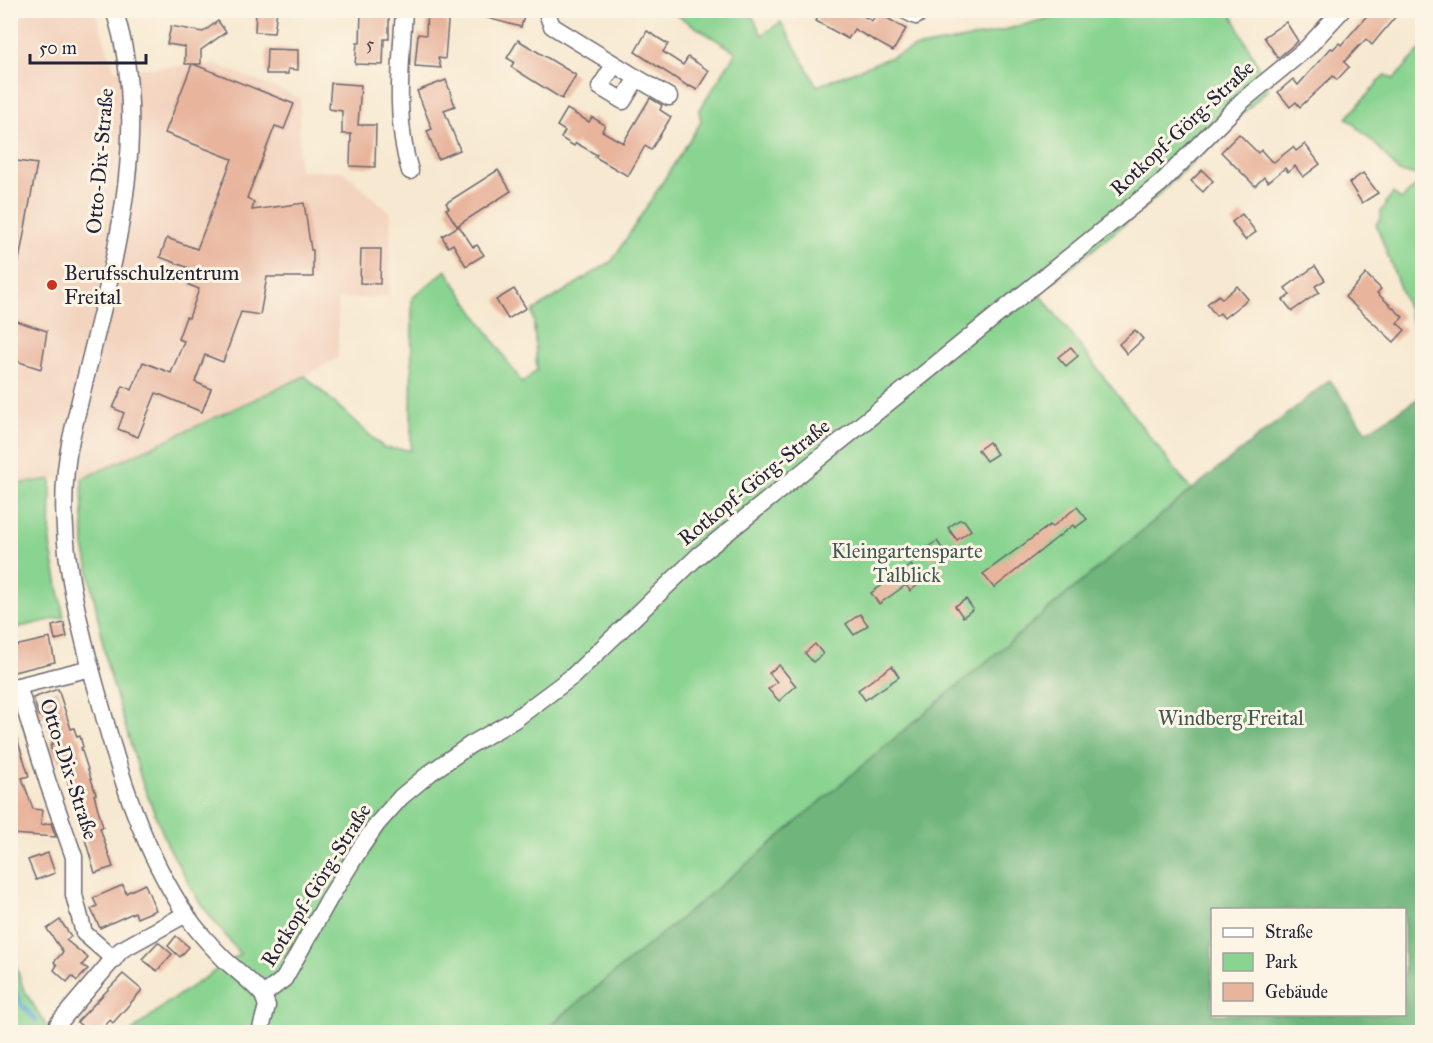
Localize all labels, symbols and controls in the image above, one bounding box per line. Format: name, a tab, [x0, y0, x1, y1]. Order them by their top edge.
scale bar	[30, 27, 146, 65]
house number: 5	[366, 33, 375, 55]
text: 50 m	[39, 37, 77, 59]
street label: Rotkopf-Görg-Straße	[1105, 54, 1260, 201]
street label: Otto-Dix-Straße	[81, 87, 119, 235]
place label: Berufsschulzentrum Freital	[64, 260, 240, 310]
marker: Berufsschulzentrum Freital	[45, 278, 59, 292]
street label: Rotkopf-Görg-Straße	[673, 413, 835, 551]
park label: Kleingartensparte Talblick	[831, 538, 983, 588]
street label: Otto-Dix-Straße	[34, 695, 104, 843]
park label: Windberg Freital	[1158, 705, 1304, 731]
street label: Rotkopf-Görg-Straße	[255, 798, 377, 971]
legend	[1211, 908, 1406, 1016]
text: Straße	[1265, 921, 1313, 943]
text: Park	[1265, 951, 1298, 973]
text: Gebäude	[1265, 981, 1328, 1003]

